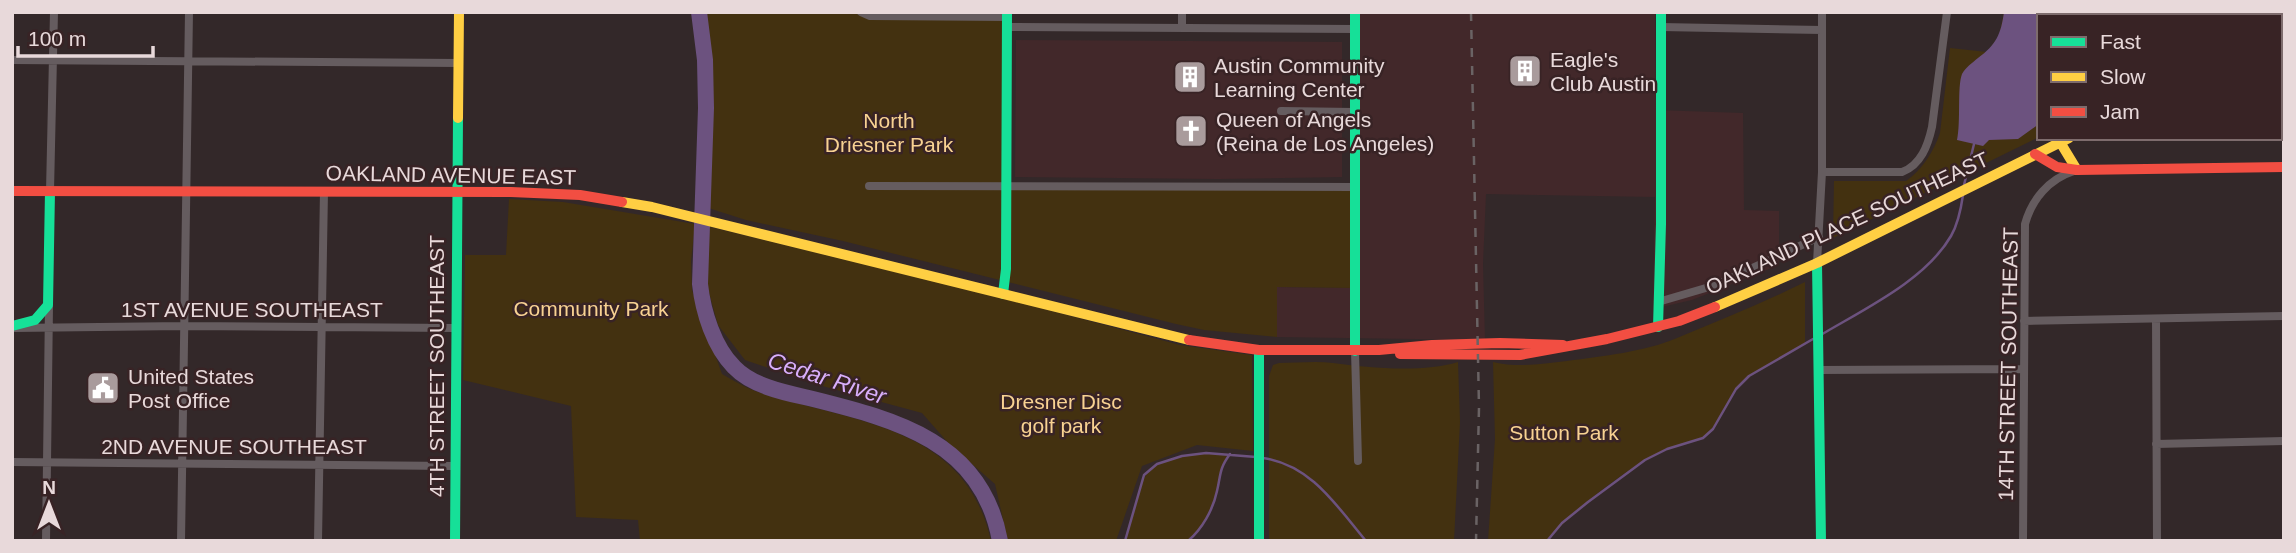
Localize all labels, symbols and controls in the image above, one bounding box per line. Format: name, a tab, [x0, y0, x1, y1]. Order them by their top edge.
scale bar	[18, 14, 152, 58]
legend	[2037, 14, 2282, 140]
text: 100 m	[28, 27, 86, 50]
text: Fast	[2100, 30, 2141, 53]
place label: Eagle's Club Austin	[1550, 48, 1656, 95]
building icon: Eagle's Club Austin	[1506, 52, 1544, 90]
place label: Austin Community Learning Center	[1214, 54, 1385, 101]
building icon: Austin Community Learning Center	[1171, 58, 1209, 96]
text: Slow	[2100, 65, 2146, 88]
text: Jam	[2100, 100, 2140, 123]
place label: Queen of Angels (Reina de Los Angeles)	[1216, 108, 1434, 155]
park label: North Driesner Park	[825, 109, 954, 156]
church icon: Queen of Angels (Reina de Los Angeles)	[1172, 112, 1210, 150]
street label: OAKLAND PLACE SOUTHEAST	[1702, 147, 1992, 299]
street label: OAKLAND AVENUE EAST	[326, 161, 577, 189]
street label: 14TH STREET SOUTHEAST	[1994, 227, 2022, 501]
street label: 4TH STREET SOUTHEAST	[425, 235, 448, 497]
park label: Community Park	[513, 297, 669, 320]
street label: 1ST AVENUE SOUTHEAST	[121, 298, 383, 321]
water label: Cedar River	[765, 347, 891, 410]
place label: United States Post Office	[128, 365, 254, 412]
public building icon: United States Post Office	[84, 369, 122, 407]
park label: Dresner Disc golf park	[1000, 390, 1122, 437]
park label: Sutton Park	[1509, 421, 1619, 444]
street label: 2ND AVENUE SOUTHEAST	[101, 435, 367, 458]
north arrow	[14, 469, 84, 539]
text: N	[42, 477, 56, 498]

